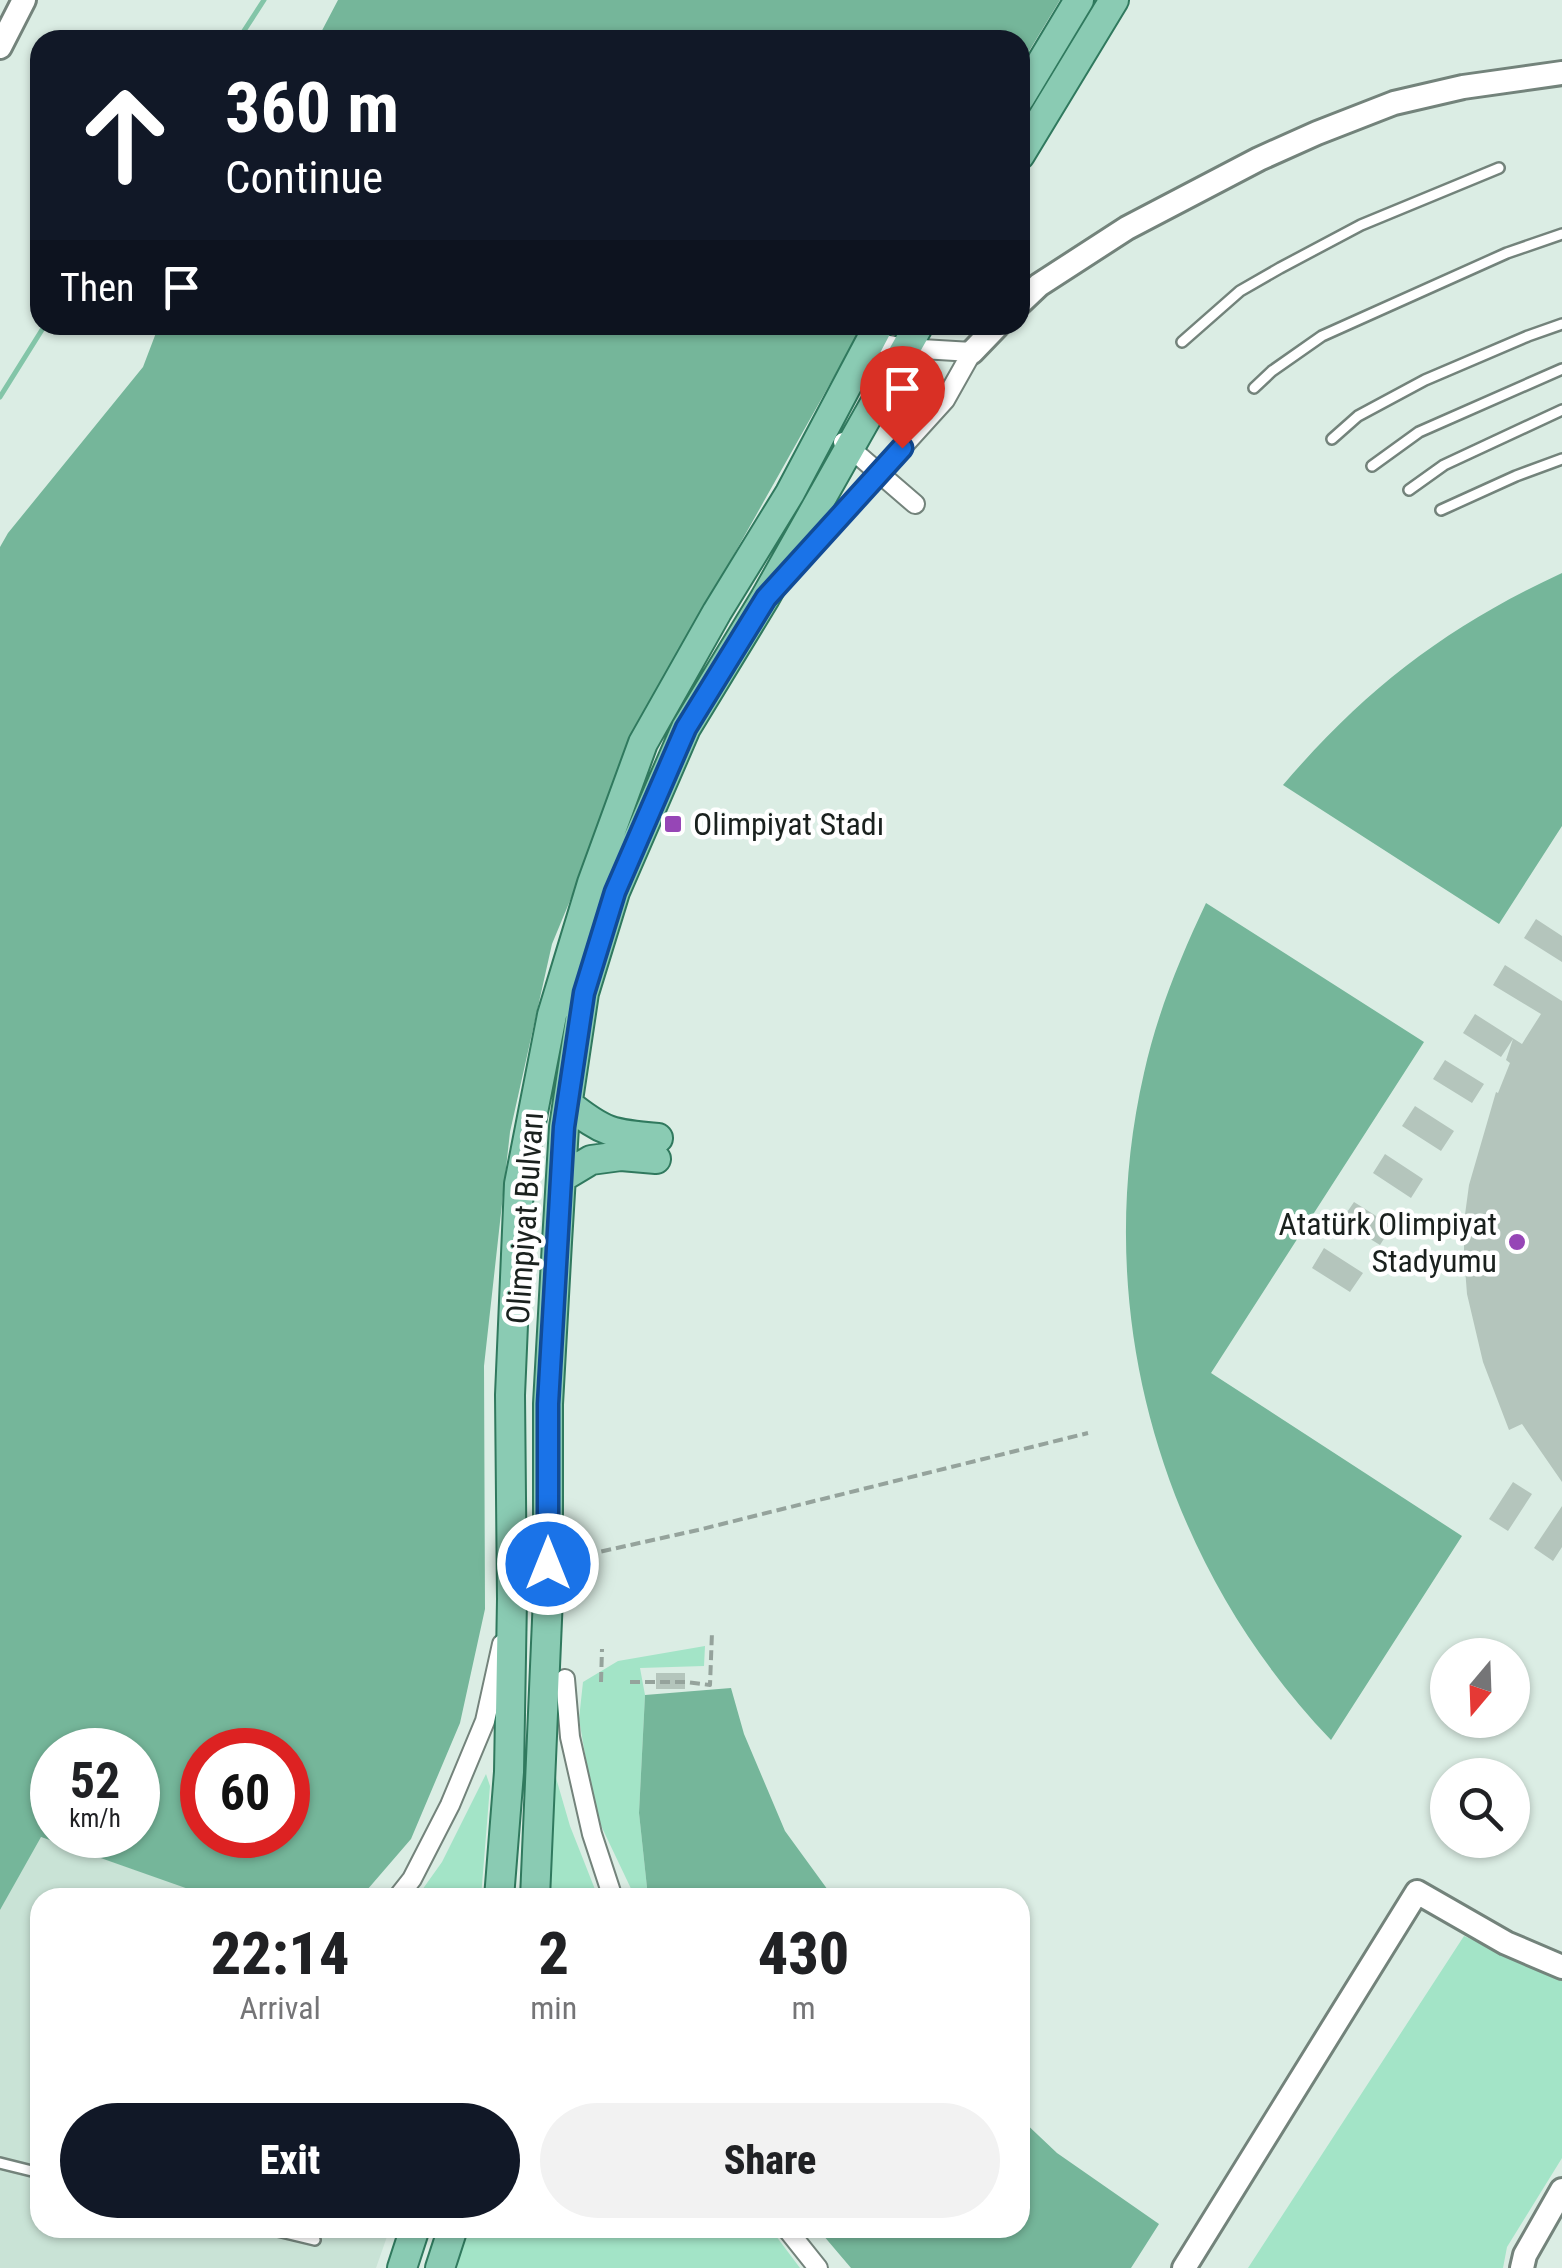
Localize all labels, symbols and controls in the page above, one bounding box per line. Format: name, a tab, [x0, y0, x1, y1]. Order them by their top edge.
text: 360 m	[225, 67, 399, 149]
icon: ahead	[60, 70, 190, 200]
text: Continue	[225, 151, 383, 204]
icon: arrive	[154, 260, 209, 315]
text: Then	[60, 266, 134, 310]
pin	[860, 346, 945, 449]
icon: arrive	[875, 361, 930, 416]
place label: Olimpiyat Stadı	[693, 805, 884, 843]
marker: Olimpiyat Stadı	[662, 813, 684, 835]
street label: Olimpiyat Bulvarı	[499, 1111, 551, 1325]
place label: Atatürk Olimpiyat Stadyumu	[1279, 1205, 1497, 1280]
marker: Atatürk Olimpiyat Stadyumu	[1506, 1231, 1528, 1253]
position arrow	[496, 1512, 600, 1616]
north arrow	[1430, 1638, 1530, 1738]
map controls	[1430, 1638, 1530, 1858]
speed limit sign: 60	[180, 1728, 310, 1858]
text: 52	[70, 1752, 120, 1810]
button: search	[1430, 1758, 1530, 1858]
text: km/h	[69, 1804, 121, 1833]
text: 22:14	[211, 1918, 350, 1989]
text: 2	[538, 1918, 569, 1989]
text: 430	[758, 1918, 849, 1989]
text: Arrival	[239, 1989, 321, 2027]
text: min	[530, 1989, 577, 2027]
text: m	[792, 1989, 816, 2027]
button: Exit	[60, 2103, 520, 2218]
button: Share	[540, 2103, 1000, 2218]

